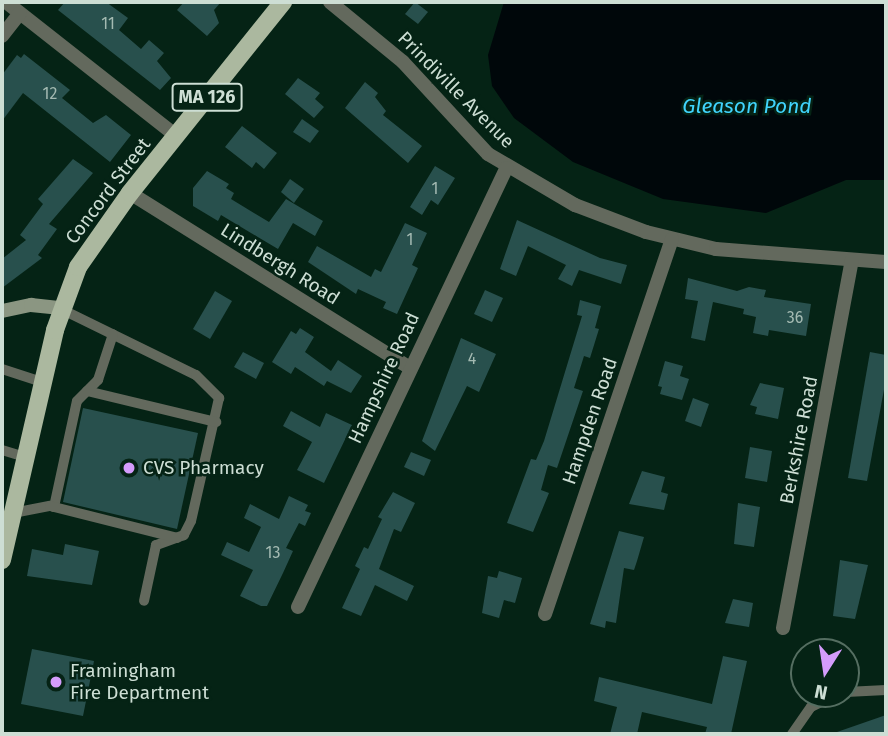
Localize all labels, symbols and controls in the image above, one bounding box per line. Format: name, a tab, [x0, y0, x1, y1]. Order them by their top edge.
house number: 11	[101, 14, 115, 34]
street label: Prindiville Avenue	[393, 27, 519, 153]
road number: MA 126	[170, 82, 244, 112]
house number: 12	[43, 84, 57, 104]
water label: Gleason Pond	[682, 93, 812, 119]
street label: Concord Street	[61, 133, 155, 249]
house number: 1	[432, 179, 438, 199]
street label: Lindbergh Road	[216, 218, 344, 310]
house number: 1	[407, 230, 413, 250]
house number: 36	[787, 308, 803, 328]
street label: Hampshire Road	[344, 309, 424, 447]
house number: 4	[468, 349, 476, 369]
street label: Hampden Road	[558, 355, 622, 487]
street label: Berkshire Road	[775, 374, 823, 506]
place label: CVS Pharmacy	[143, 457, 264, 479]
marker: CVS Pharmacy	[121, 460, 137, 476]
house number: 13	[266, 543, 280, 563]
north arrow	[790, 638, 860, 708]
place label: Framingham Fire Department	[70, 660, 209, 704]
marker: Framingham Fire Department	[48, 674, 64, 690]
text: N	[812, 680, 830, 705]

